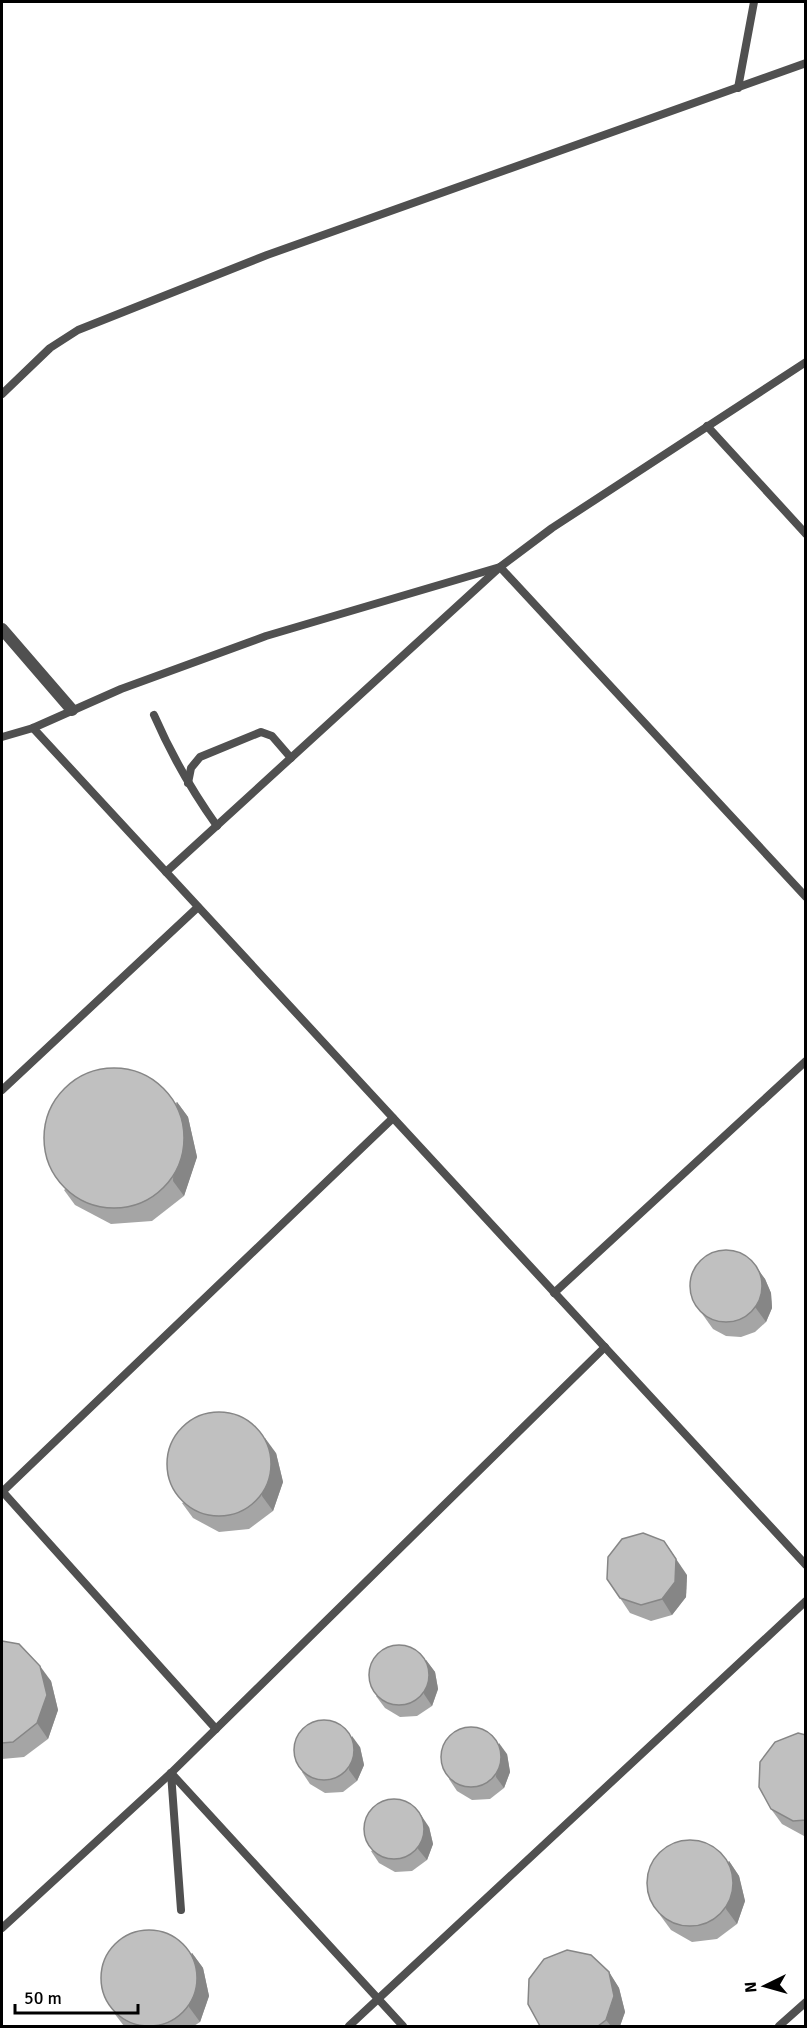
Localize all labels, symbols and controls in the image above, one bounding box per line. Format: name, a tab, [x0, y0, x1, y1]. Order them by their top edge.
north arrow	[735, 1956, 795, 2016]
scale bar	[15, 1977, 138, 2015]
text: N	[741, 1981, 762, 1994]
text: 50 m	[24, 1987, 62, 2009]

